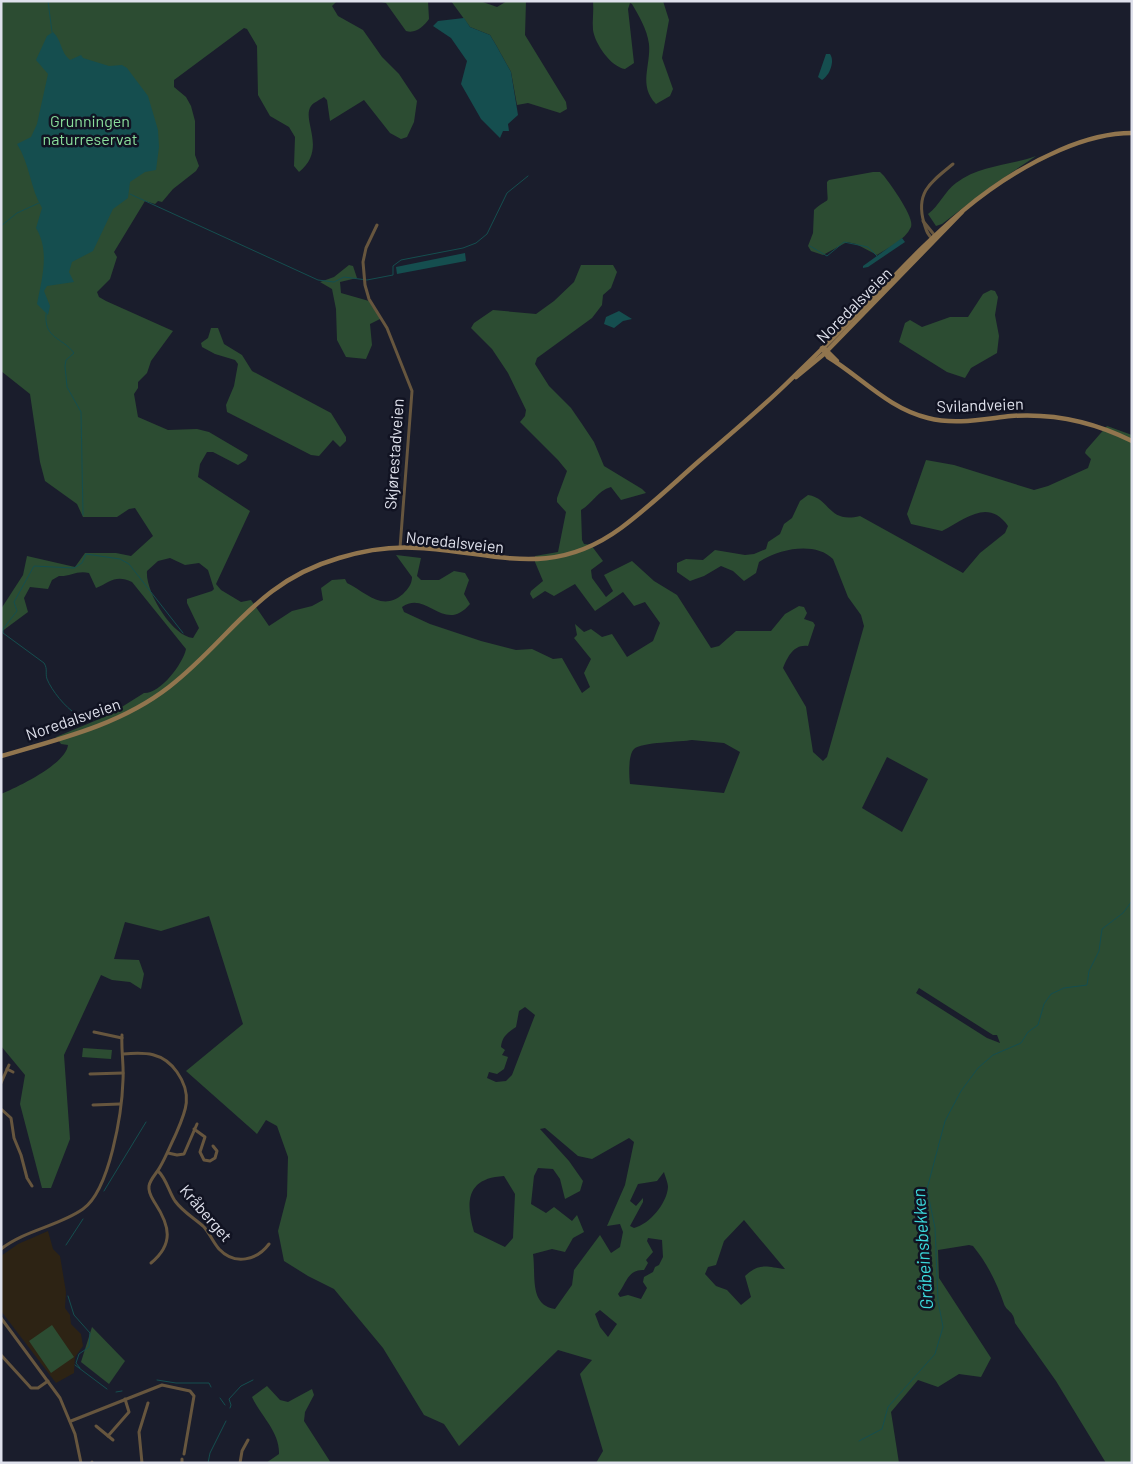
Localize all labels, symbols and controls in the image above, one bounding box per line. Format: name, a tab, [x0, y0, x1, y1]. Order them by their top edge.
park label: Grunningen naturreservat	[43, 111, 137, 148]
street label: Noredalsveien	[812, 263, 895, 346]
street label: Svilandveien	[936, 393, 1024, 416]
street label: Skjørestadveien	[380, 398, 407, 510]
street label: Noredalsveien	[405, 527, 505, 556]
street label: Noredalsveien	[23, 693, 123, 744]
street label: Kråberget	[176, 1180, 236, 1245]
water label: Gråbeinsbekken	[907, 1188, 937, 1310]

